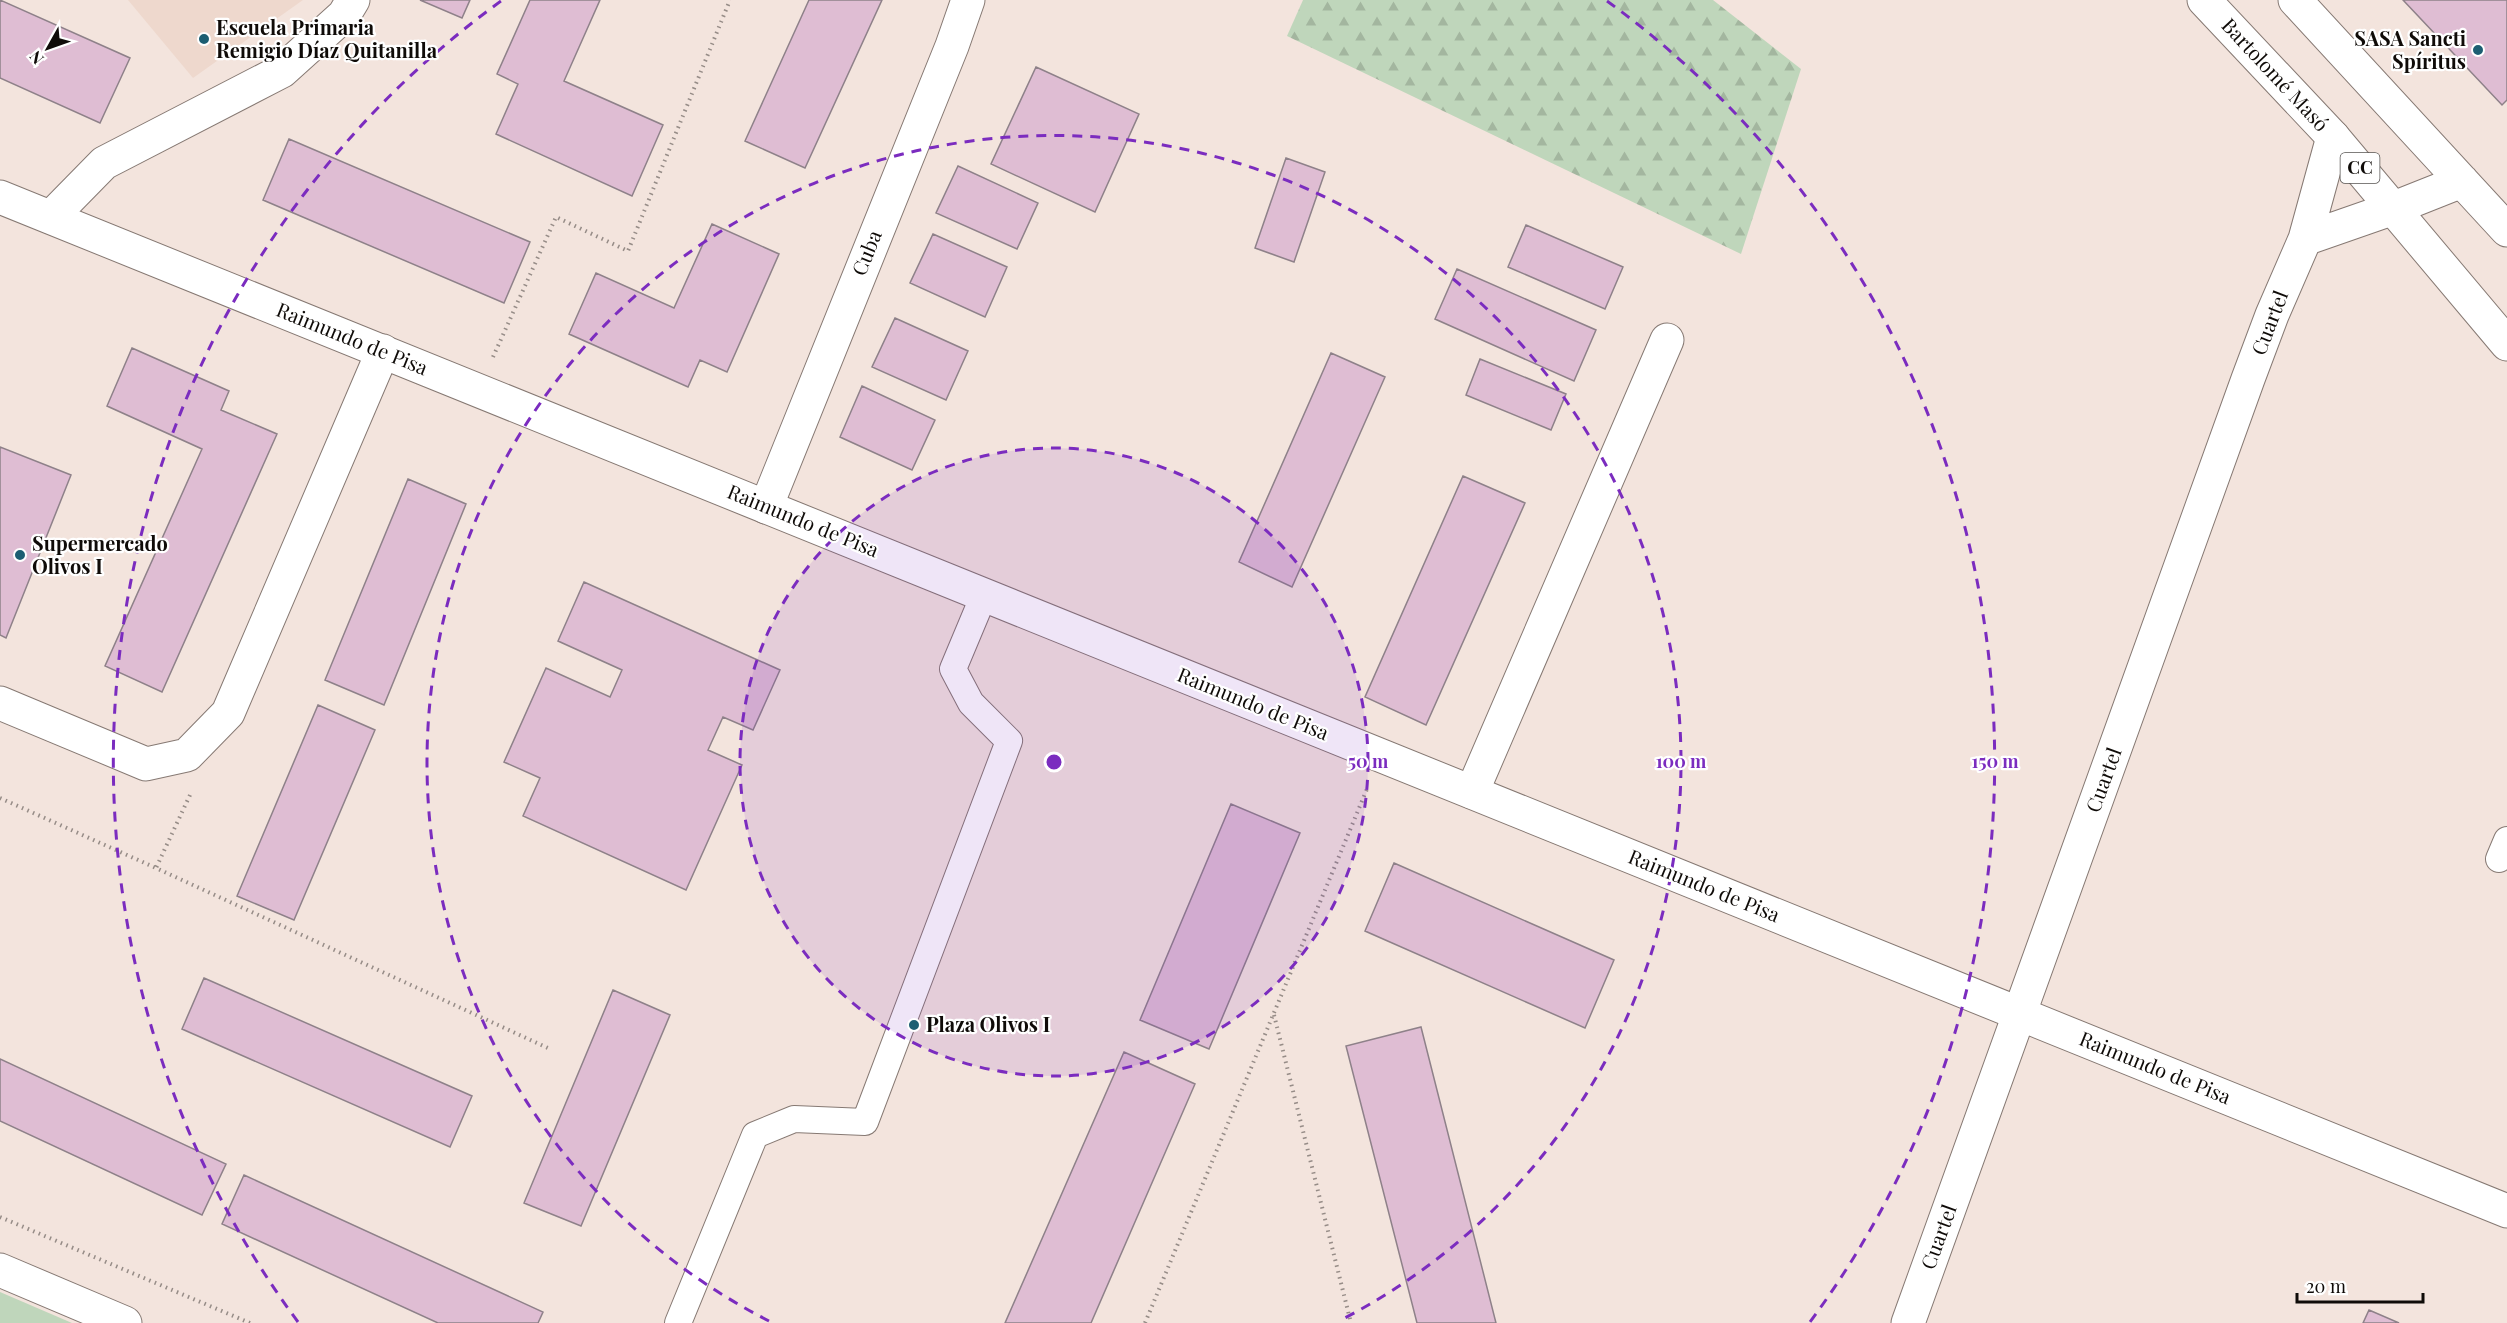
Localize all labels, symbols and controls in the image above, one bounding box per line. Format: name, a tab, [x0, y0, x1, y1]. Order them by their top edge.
street label: Bartolomé Masó	[2217, 11, 2336, 136]
place label: Escuela Primaria Remigio Díaz Quitanilla	[216, 13, 438, 63]
north arrow	[18, 18, 78, 78]
place label: SASA Sancti Spíritus	[2354, 24, 2466, 74]
marker: Escuela Primaria Remigio Díaz Quitanilla	[197, 32, 211, 46]
marker: SASA Sancti Spíritus	[2471, 43, 2485, 57]
text: N	[24, 46, 48, 69]
road number: CC	[2340, 153, 2380, 183]
street label: Cuba	[844, 226, 887, 279]
street label: Cuartel	[2244, 286, 2293, 359]
street label: Raimundo de Pisa	[273, 295, 432, 380]
street label: Raimundo de Pisa	[724, 477, 883, 562]
place label: Supermercado Olivos I	[32, 529, 168, 579]
marker: Supermercado Olivos I	[13, 548, 27, 562]
street label: Raimundo de Pisa	[1174, 660, 1333, 745]
street label: Cuartel	[2078, 743, 2127, 816]
text: 50 m	[1348, 749, 1389, 773]
text: 100 m	[1656, 749, 1707, 773]
text: 150 m	[1971, 749, 2019, 773]
centre of rings	[1044, 752, 1064, 772]
street label: Raimundo de Pisa	[1625, 842, 1784, 927]
place label: Plaza Olivos I	[926, 1010, 1050, 1037]
marker: Plaza Olivos I	[907, 1018, 921, 1032]
street label: Raimundo de Pisa	[2076, 1024, 2235, 1109]
street label: Cuartel	[1913, 1200, 1962, 1273]
scale bar	[2297, 1266, 2423, 1304]
text: 20 m	[2306, 1274, 2346, 1298]

